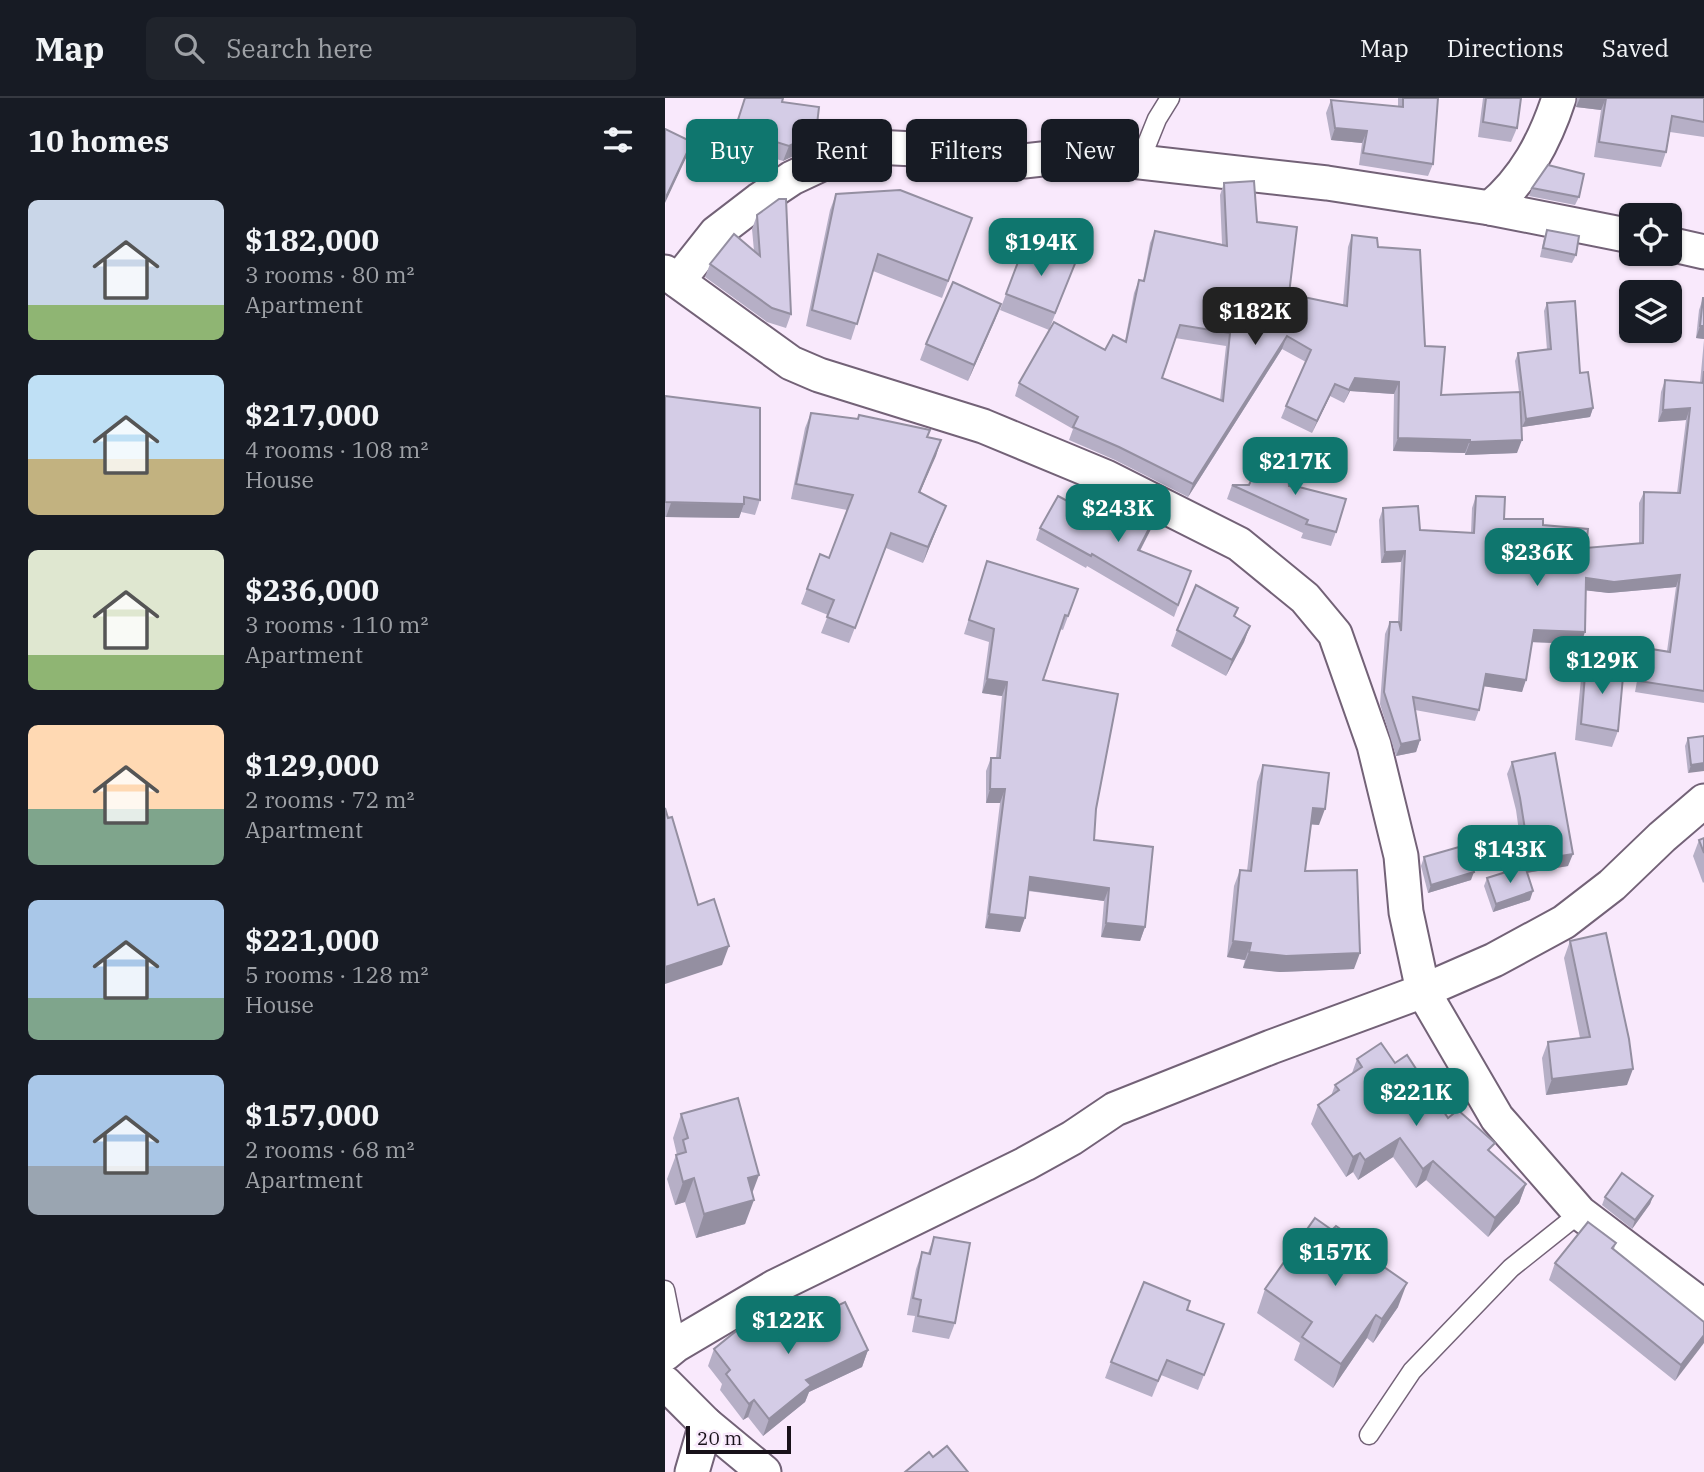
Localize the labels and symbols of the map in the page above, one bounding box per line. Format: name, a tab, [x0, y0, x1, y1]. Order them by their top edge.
pin: $194K	[992, 218, 1090, 278]
pin: $182K	[1206, 288, 1304, 347]
pin: $217K	[1246, 438, 1344, 497]
pin: $243K	[1069, 484, 1167, 544]
pin: $236K	[1488, 528, 1586, 588]
pin: $129K	[1553, 636, 1651, 696]
pin: $143K	[1461, 826, 1559, 885]
pin: $221K	[1367, 1068, 1465, 1128]
pin: $157K	[1286, 1228, 1384, 1288]
pin: $122K	[739, 1296, 837, 1356]
scale bar	[686, 1423, 791, 1455]

